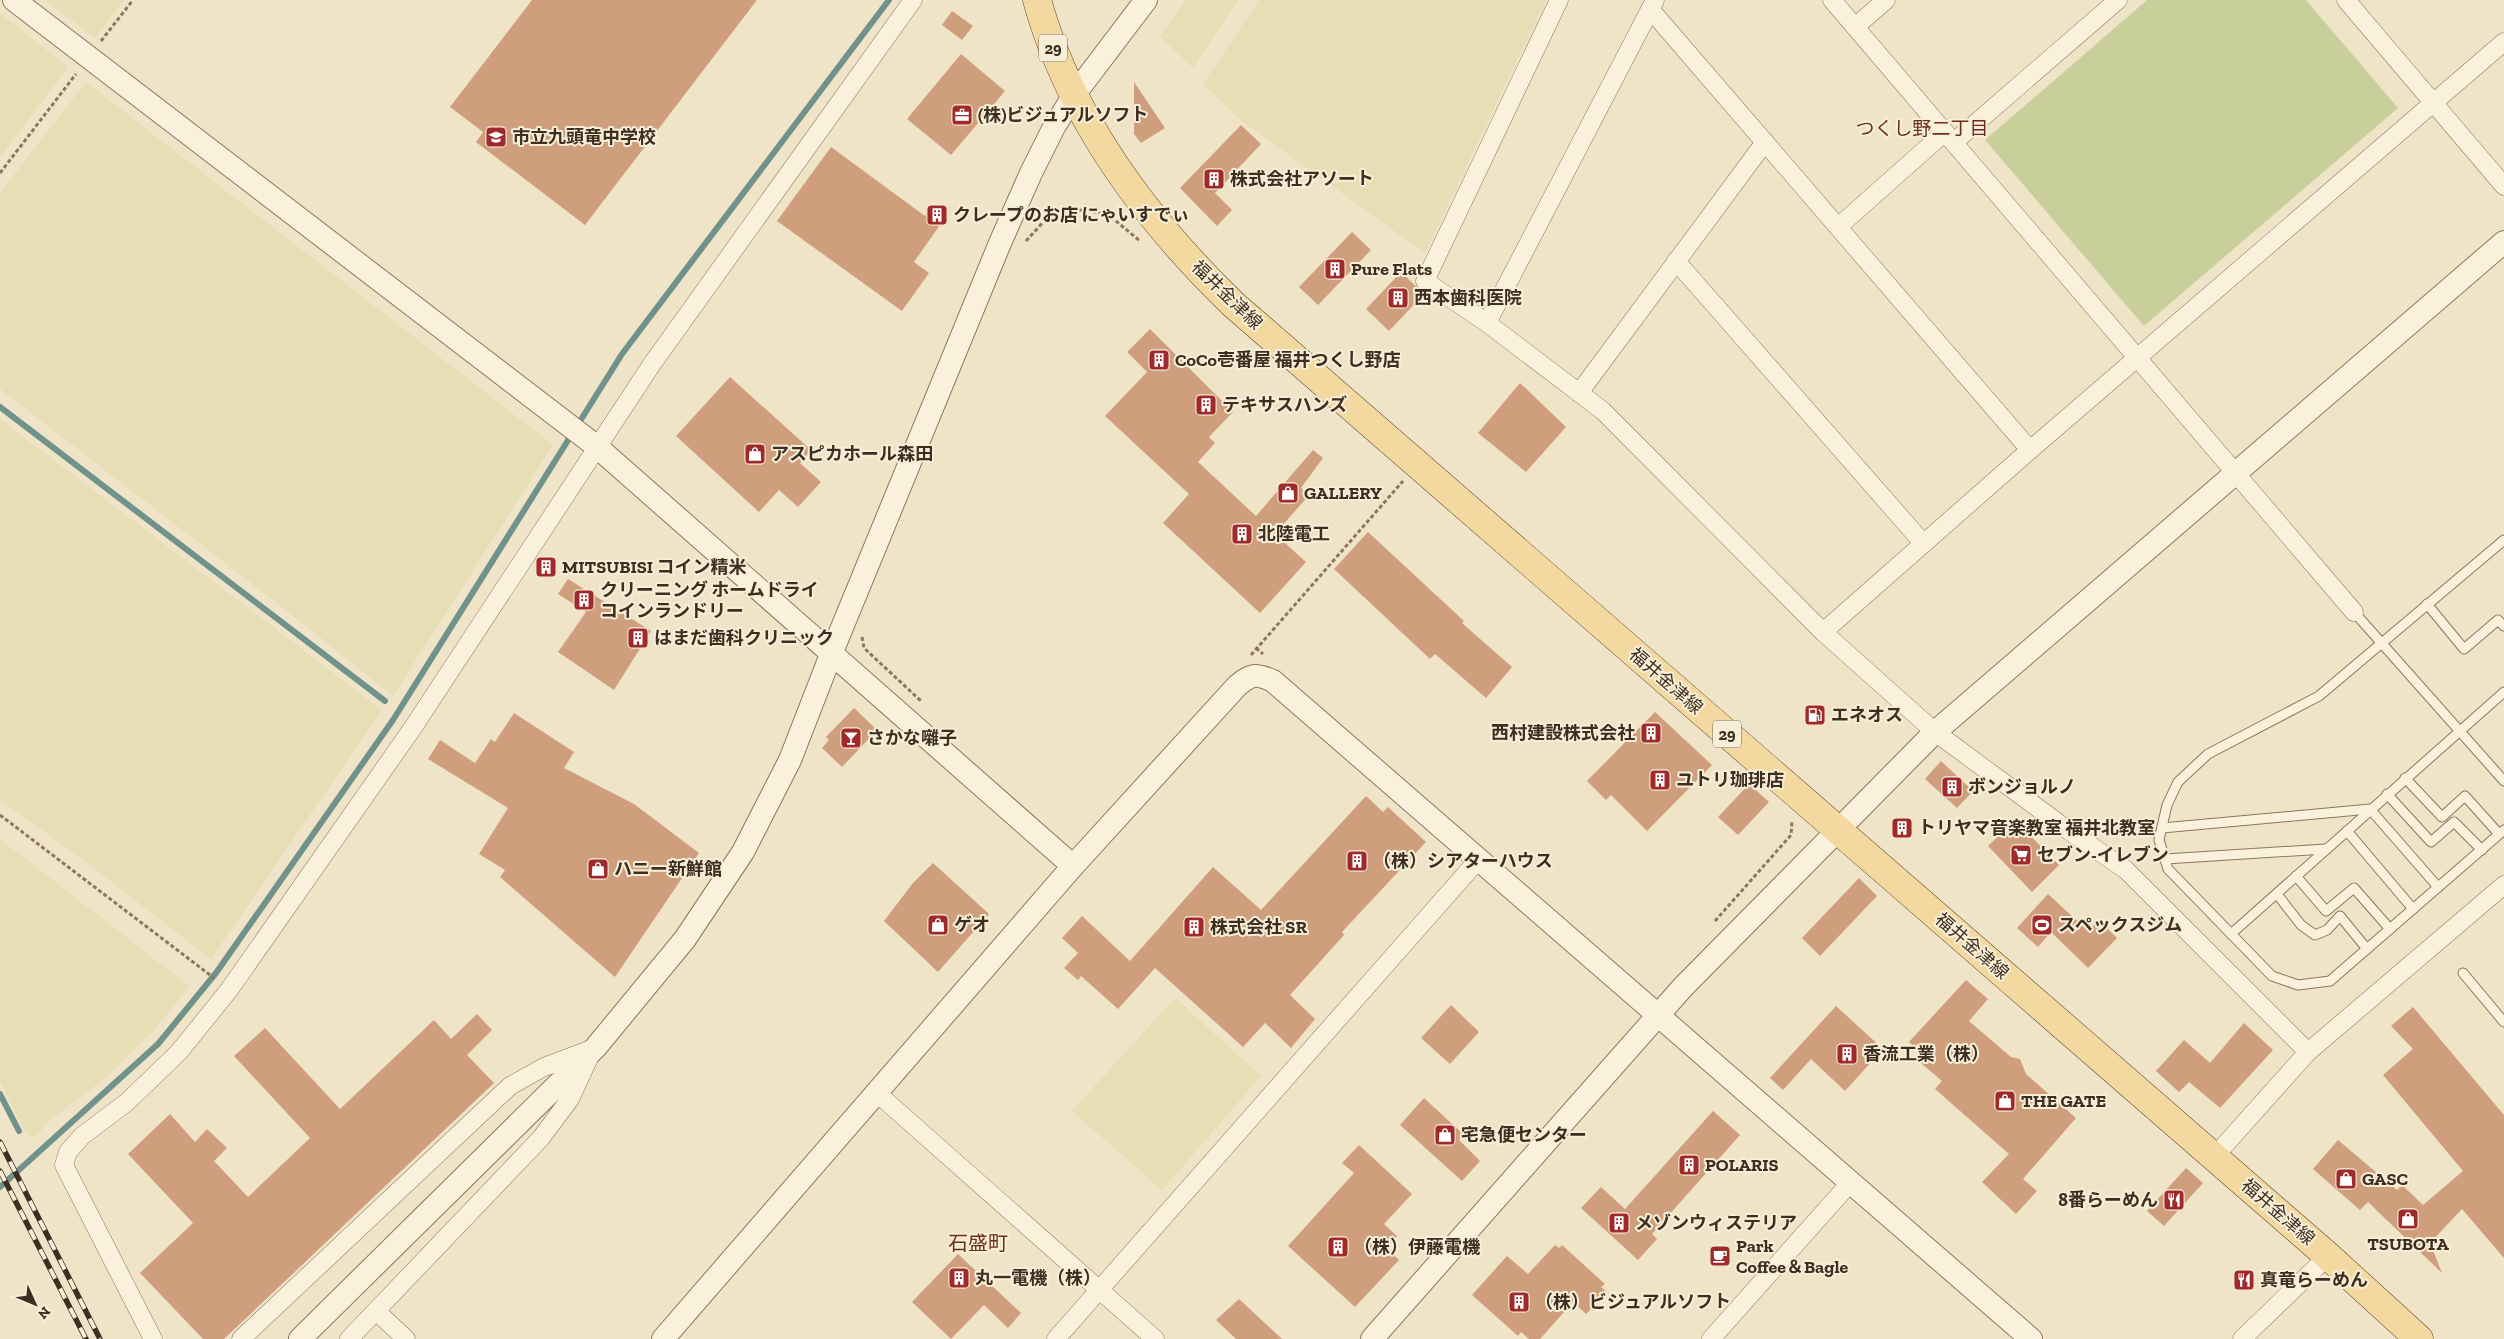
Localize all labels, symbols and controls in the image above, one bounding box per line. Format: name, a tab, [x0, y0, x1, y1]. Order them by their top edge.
road number: 29	[1039, 34, 1067, 62]
office icon: (株)ビジュアルソフト	[950, 103, 974, 127]
place label: (株)ビジュアルソフト	[978, 104, 1149, 126]
district label: つくし野二丁目	[1855, 117, 1989, 140]
school or university icon: 市立九頭竜中学校	[484, 125, 508, 149]
place label: 市立九頭竜中学校	[512, 126, 656, 148]
building icon: 株式会社アソート	[1202, 167, 1226, 191]
place label: 株式会社アソート	[1230, 168, 1374, 190]
building icon: クレープのお店 にゃいすでぃ	[925, 203, 949, 227]
place label: クレープのお店 にゃいすでぃ	[953, 204, 1189, 226]
street label: 福井金津線	[1187, 256, 1267, 334]
building icon: Pure Flats	[1323, 257, 1347, 281]
place label: Pure Flats	[1351, 258, 1432, 280]
building icon: 西本歯科医院	[1386, 286, 1410, 310]
place label: 西本歯科医院	[1414, 287, 1522, 309]
building icon: CoCo壱番屋 福井つくし野店	[1147, 348, 1171, 372]
place label: CoCo壱番屋 福井つくし野店	[1175, 349, 1400, 371]
building icon: テキサスハンズ	[1194, 393, 1218, 417]
place label: テキサスハンズ	[1222, 394, 1347, 416]
shop icon: アスピカホール森田	[743, 442, 767, 466]
place label: アスピカホール森田	[771, 443, 933, 465]
shop icon: GALLERY	[1276, 481, 1300, 505]
place label: GALLERY	[1304, 482, 1382, 504]
building icon: 北陸電工	[1230, 522, 1254, 546]
place label: 北陸電工	[1258, 523, 1330, 545]
building icon: MITSUBISI コイン精米	[534, 555, 558, 579]
place label: MITSUBISI コイン精米	[562, 556, 746, 578]
place label: クリーニング ホームドライ コインランドリー	[600, 579, 819, 622]
building icon: クリーニング ホームドライ コインランドリー	[572, 588, 596, 612]
building icon: はまだ歯科クリニック	[626, 626, 650, 650]
place label: はまだ歯科クリニック	[654, 627, 834, 649]
street label: 福井金津線	[1625, 643, 1707, 719]
fuel station icon: エネオス	[1803, 703, 1827, 727]
place label: エネオス	[1831, 704, 1903, 726]
building icon: 西村建設株式会社	[1639, 721, 1663, 745]
road number: 29	[1713, 721, 1741, 748]
place label: 西村建設株式会社	[1491, 722, 1635, 744]
bar icon: さかな囃子	[839, 726, 863, 750]
place label: さかな囃子	[867, 727, 957, 749]
building icon: ユトリ珈琲店	[1648, 768, 1672, 792]
place label: ユトリ珈琲店	[1676, 769, 1784, 791]
building icon: ボンジョルノ	[1940, 775, 1964, 799]
place label: ボンジョルノ	[1968, 776, 2076, 798]
building icon: トリヤマ音楽教室 福井北教室	[1890, 816, 1914, 840]
place label: トリヤマ音楽教室 福井北教室	[1918, 817, 2155, 839]
supermarket icon: セブン-イレブン	[2009, 843, 2033, 867]
place label: セブン-イレブン	[2037, 844, 2169, 866]
building icon: （株）シアターハウス	[1345, 849, 1369, 873]
place label: （株）シアターハウス	[1373, 850, 1553, 872]
shop icon: ハニー新鮮館	[586, 857, 610, 881]
place label: ハニー新鮮館	[614, 858, 722, 880]
street label: 福井金津線	[1931, 908, 2013, 984]
shop icon: ゲオ	[926, 913, 950, 937]
sports icon: スペックスジム	[2030, 913, 2054, 937]
place label: ゲオ	[954, 914, 990, 936]
place label: スペックスジム	[2058, 914, 2182, 936]
building icon: 株式会社 SR	[1182, 915, 1206, 939]
place label: 株式会社 SR	[1210, 916, 1307, 938]
building icon: 香流工業（株）	[1835, 1042, 1859, 1066]
place label: 香流工業（株）	[1863, 1043, 1989, 1065]
shop icon: THE GATE	[1993, 1089, 2017, 1113]
place label: THE GATE	[2021, 1090, 2106, 1112]
shop icon: 宅急便センター	[1433, 1123, 1457, 1147]
place label: 宅急便センター	[1461, 1124, 1587, 1146]
building icon: POLARIS	[1677, 1153, 1701, 1177]
place label: POLARIS	[1705, 1154, 1779, 1176]
shop icon: GASC	[2334, 1167, 2358, 1191]
place label: GASC	[2362, 1168, 2408, 1190]
street label: 福井金津線	[2237, 1174, 2319, 1250]
restaurant icon: 8番らーめん	[2162, 1188, 2186, 1212]
place label: 8番らーめん	[2058, 1189, 2158, 1211]
shop icon: TSUBOTA	[2396, 1207, 2420, 1231]
building icon: メゾンウィステリア	[1607, 1211, 1631, 1235]
place label: メゾンウィステリア	[1635, 1212, 1797, 1234]
district label: 石盛町	[948, 1231, 1008, 1255]
place label: TSUBOTA	[2367, 1233, 2449, 1255]
building icon: （株）伊藤電機	[1326, 1235, 1350, 1259]
place label: Park Coffee＆Bagle	[1736, 1235, 1849, 1278]
place label: （株）伊藤電機	[1354, 1236, 1481, 1258]
cafe icon: Park Coffee＆Bagle	[1708, 1244, 1732, 1268]
building icon: 丸一電機（株）	[947, 1266, 971, 1290]
place label: 丸一電機（株）	[975, 1267, 1101, 1289]
restaurant icon: 真竜らーめん	[2232, 1268, 2256, 1292]
place label: 真竜らーめん	[2260, 1269, 2368, 1291]
north arrow	[10, 1279, 60, 1329]
building icon: （株）ビジュアルソフト	[1507, 1290, 1531, 1314]
place label: （株）ビジュアルソフト	[1535, 1291, 1731, 1313]
text: N	[34, 1303, 54, 1323]

